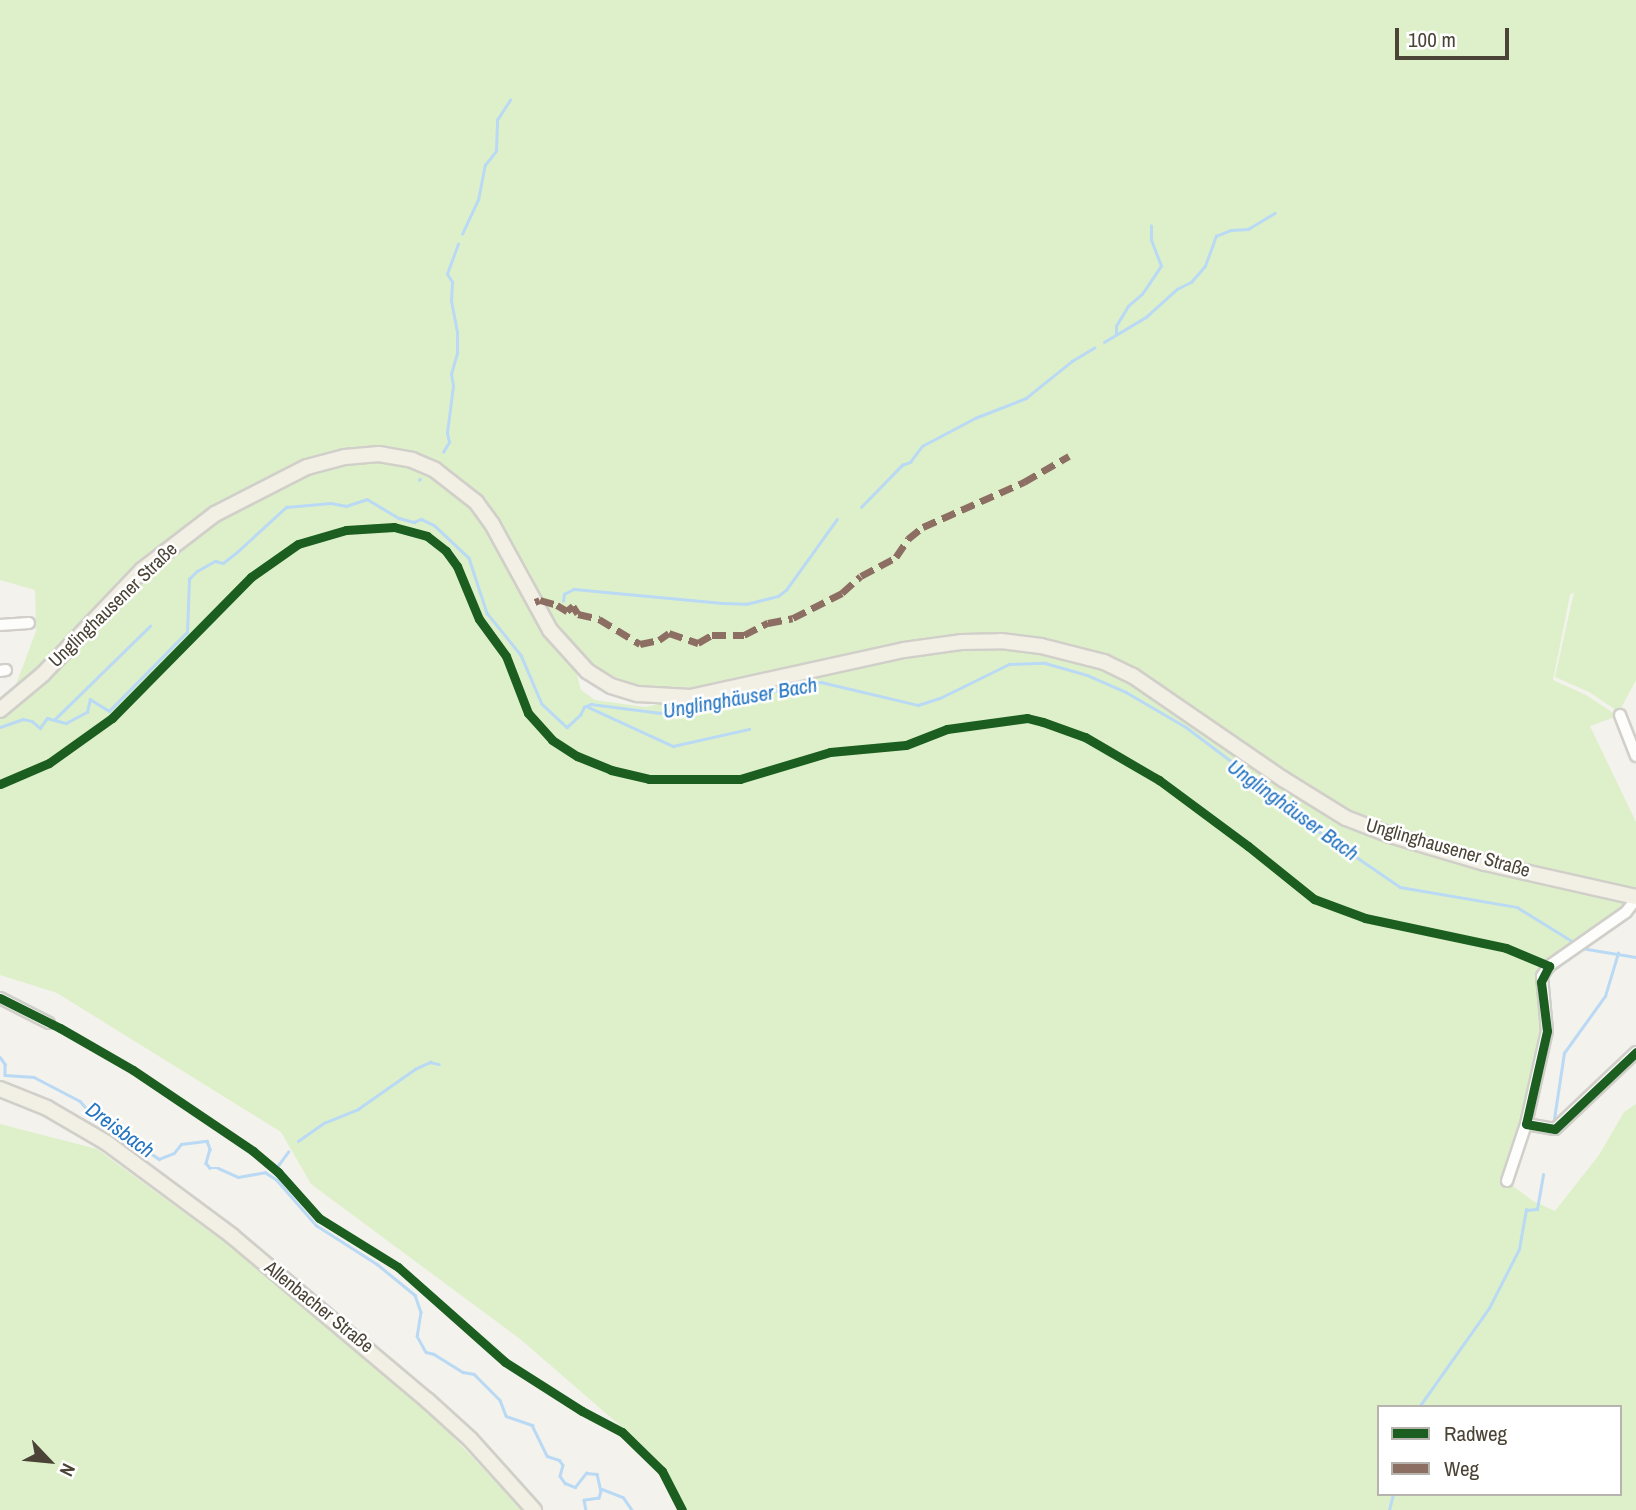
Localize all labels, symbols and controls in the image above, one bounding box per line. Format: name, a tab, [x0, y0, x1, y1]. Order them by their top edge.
scale bar	[1398, 14, 1512, 58]
text: 100 m	[1408, 25, 1456, 54]
street label: Unglinghausener Straße	[44, 538, 182, 672]
water label: Unglinghäuser Bach	[661, 672, 819, 724]
water label: Unglinghäuser Bach	[1222, 754, 1364, 866]
street label: Unglinghausener Straße	[1363, 814, 1533, 882]
water label: Dreisbach	[81, 1097, 159, 1163]
street label: Allenbacher Straße	[260, 1256, 378, 1358]
legend	[1377, 1405, 1622, 1496]
text: Radweg	[1444, 1419, 1507, 1448]
north arrow	[14, 1426, 84, 1496]
text: Weg	[1444, 1454, 1479, 1483]
text: N	[54, 1459, 82, 1481]

